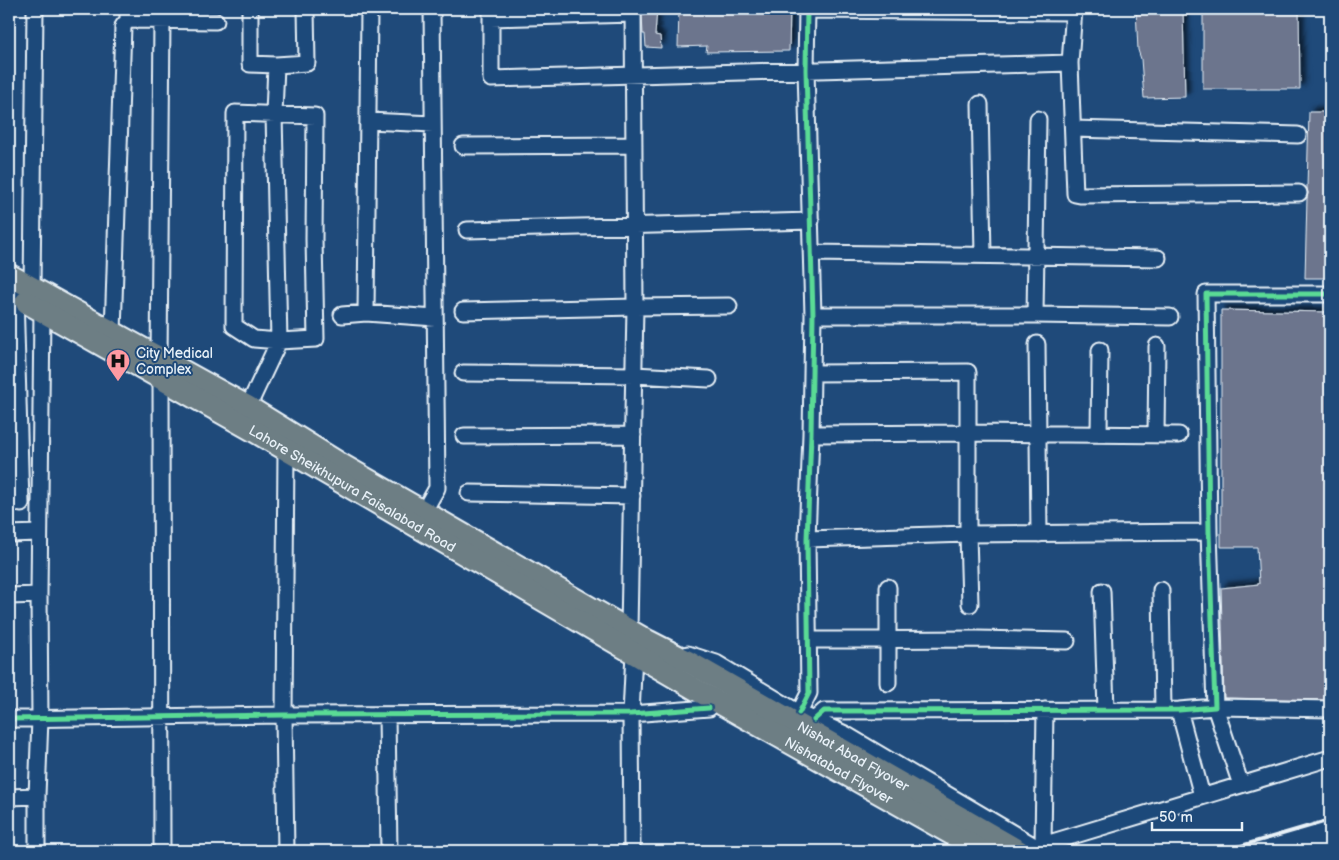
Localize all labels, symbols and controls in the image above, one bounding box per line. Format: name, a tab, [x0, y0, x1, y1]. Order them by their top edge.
place label: City Medical Complex	[136, 345, 213, 378]
hospital icon: City Medical Complex	[105, 348, 131, 382]
street label: Lahore Sheikhupura Faisalabad Road	[246, 422, 459, 556]
street label: Nishat Abad Flyover	[794, 718, 913, 796]
street label: Nishatabad Flyover	[782, 733, 896, 808]
scale bar	[1152, 800, 1242, 832]
text: 50 m	[1159, 808, 1193, 827]

